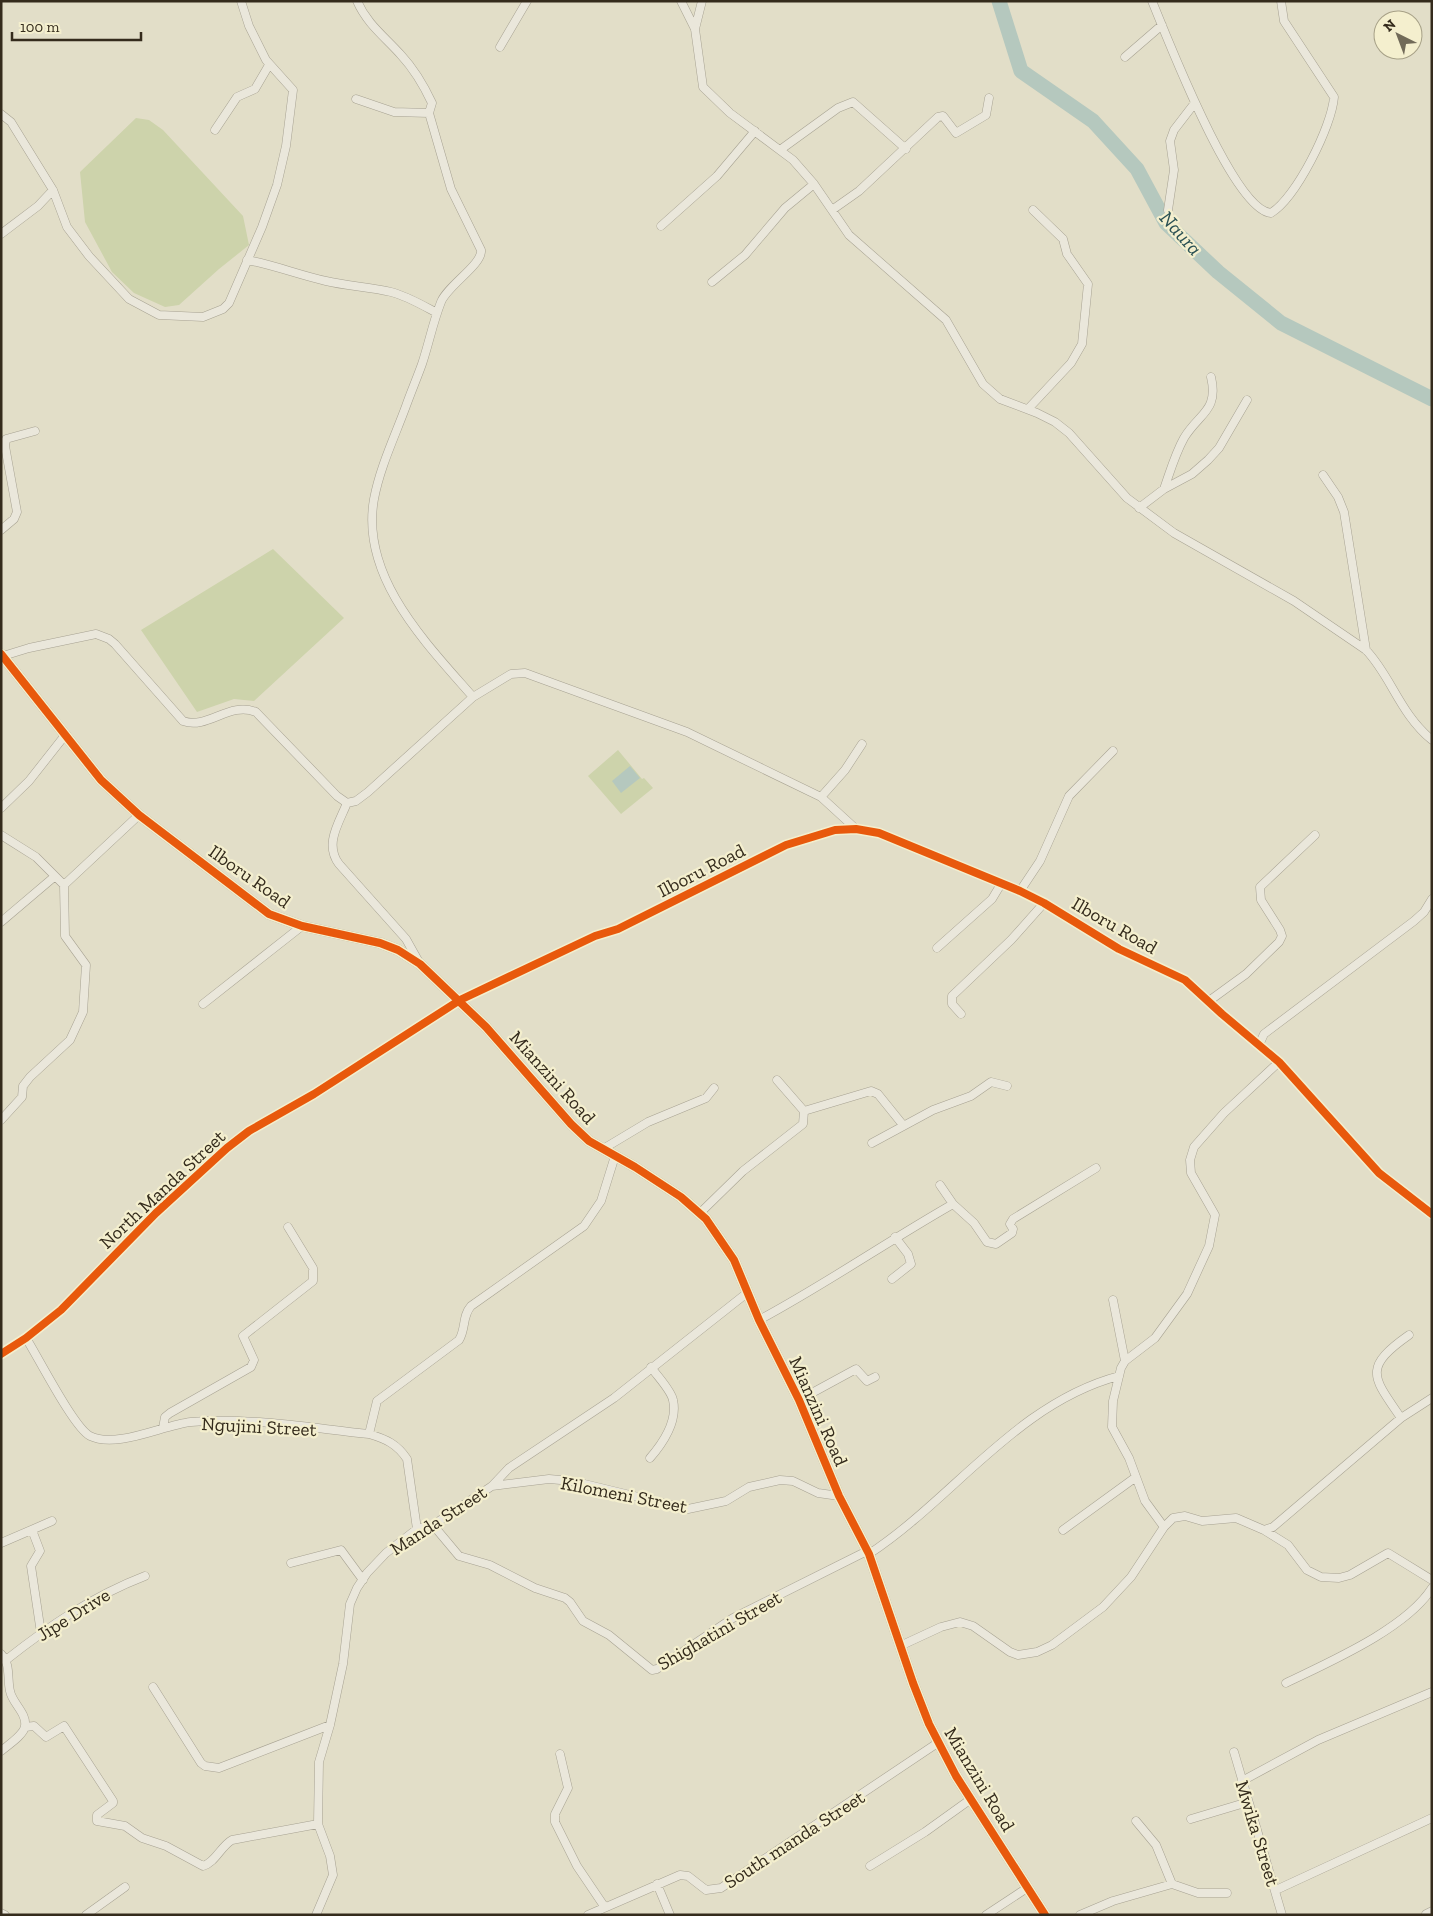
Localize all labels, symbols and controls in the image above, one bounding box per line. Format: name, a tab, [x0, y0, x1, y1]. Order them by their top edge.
scale bar	[12, 10, 141, 42]
north arrow	[1373, 10, 1423, 60]
text: N	[1380, 16, 1400, 36]
text: 100 m	[20, 18, 59, 36]
water label: Naura	[1155, 206, 1207, 260]
street label: Ilboru Road	[654, 838, 749, 902]
street label: Ilboru Road	[204, 840, 296, 913]
street label: Ilboru Road	[1068, 892, 1162, 959]
street label: Mianzini Road	[505, 1026, 601, 1129]
street label: North Manda Street	[95, 1125, 230, 1254]
street label: Mianzini Road	[784, 1353, 853, 1470]
street label: Ngujini Street	[201, 1412, 317, 1441]
street label: Kilomeni Street	[559, 1471, 689, 1518]
street label: Manda Street	[386, 1481, 491, 1560]
street label: Jipe Drive	[32, 1583, 114, 1646]
street label: Shighatini Street	[653, 1586, 785, 1675]
street label: Mianzini Road	[939, 1723, 1020, 1836]
street label: Mwika Street	[1231, 1777, 1285, 1889]
street label: South manda Street	[720, 1785, 869, 1893]

